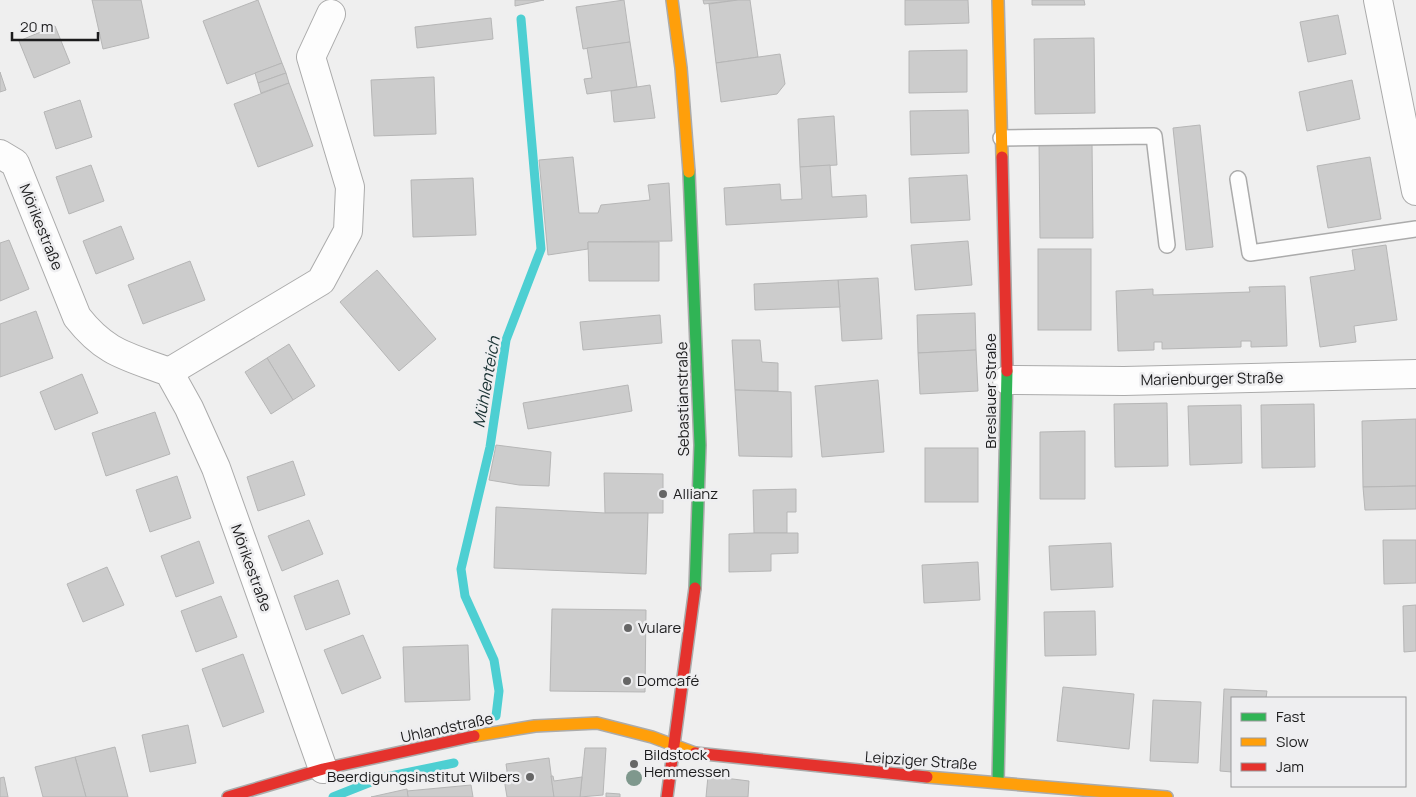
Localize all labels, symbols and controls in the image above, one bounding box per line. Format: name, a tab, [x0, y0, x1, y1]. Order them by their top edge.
scale bar	[12, 10, 99, 42]
text: 20 m	[20, 16, 53, 37]
street label: Mörikestraße	[15, 180, 68, 273]
street label: Breslauer Straße	[980, 333, 1001, 449]
water label: Mühlenteich	[467, 334, 505, 429]
street label: Sebastianstraße	[671, 341, 694, 457]
street label: Marienburger Straße	[1140, 367, 1284, 390]
place label: Allianz	[673, 483, 718, 504]
marker: Allianz	[657, 488, 669, 500]
street label: Mörikestraße	[226, 521, 277, 615]
place label: Vulare	[638, 617, 682, 638]
marker: Vulare	[622, 622, 634, 634]
place label: Domcafé	[637, 670, 700, 691]
marker: Domcafé	[621, 675, 633, 687]
legend	[1231, 697, 1406, 787]
text: Fast	[1276, 706, 1305, 727]
street label: Uhlandstraße	[399, 707, 495, 748]
text: Slow	[1276, 731, 1309, 752]
place label: Bildstock Hemmessen	[644, 744, 730, 782]
street label: Leipziger Straße	[864, 746, 978, 775]
text: Jam	[1276, 756, 1304, 777]
marker: Bildstock Hemmessen	[628, 758, 640, 770]
place label: Beerdigungsinstitut Wilbers	[327, 766, 520, 787]
marker: Beerdigungsinstitut Wilbers	[524, 771, 536, 783]

